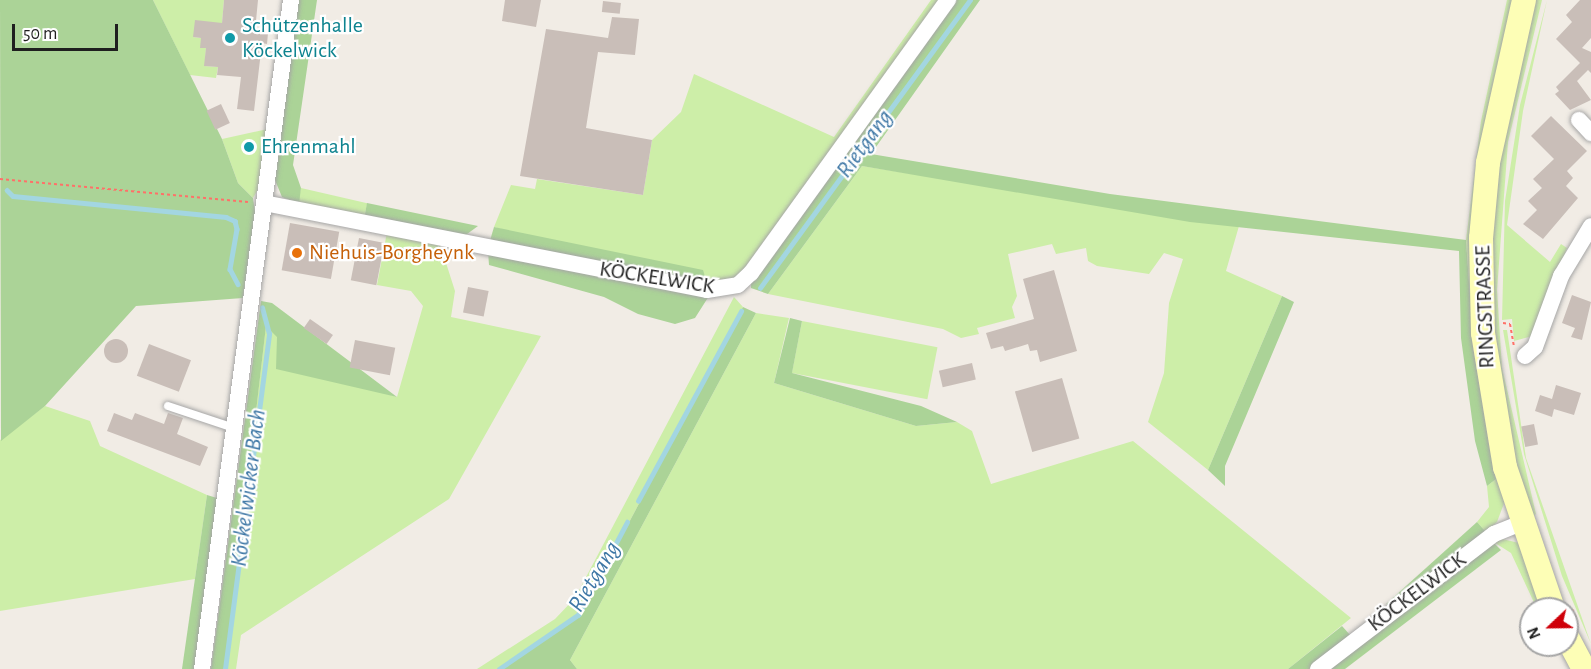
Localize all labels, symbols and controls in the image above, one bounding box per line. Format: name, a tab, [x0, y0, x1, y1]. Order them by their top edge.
scale bar	[15, 12, 122, 50]
place label: Schützenhalle Köckelwick	[242, 12, 363, 63]
text: 50 m	[23, 25, 57, 43]
marker: Schützenhalle Köckelwick	[223, 31, 237, 45]
water label: Rietgang	[830, 104, 900, 184]
place label: Ehrenmahl	[261, 134, 356, 160]
marker: Ehrenmahl	[242, 140, 256, 154]
place label: Niehuis-Borgheynk	[309, 240, 474, 266]
street label: RINGSTRASSE	[1470, 245, 1500, 369]
marker: Niehuis-Borgheynk	[290, 246, 304, 260]
street label: KÖCKELWICK	[598, 256, 716, 300]
water label: Köckelwicker Bach	[225, 408, 273, 568]
water label: Rietgang	[563, 536, 627, 618]
street label: KÖCKELWICK	[1363, 546, 1471, 638]
north arrow	[1519, 597, 1579, 657]
text: N	[1525, 625, 1544, 641]

